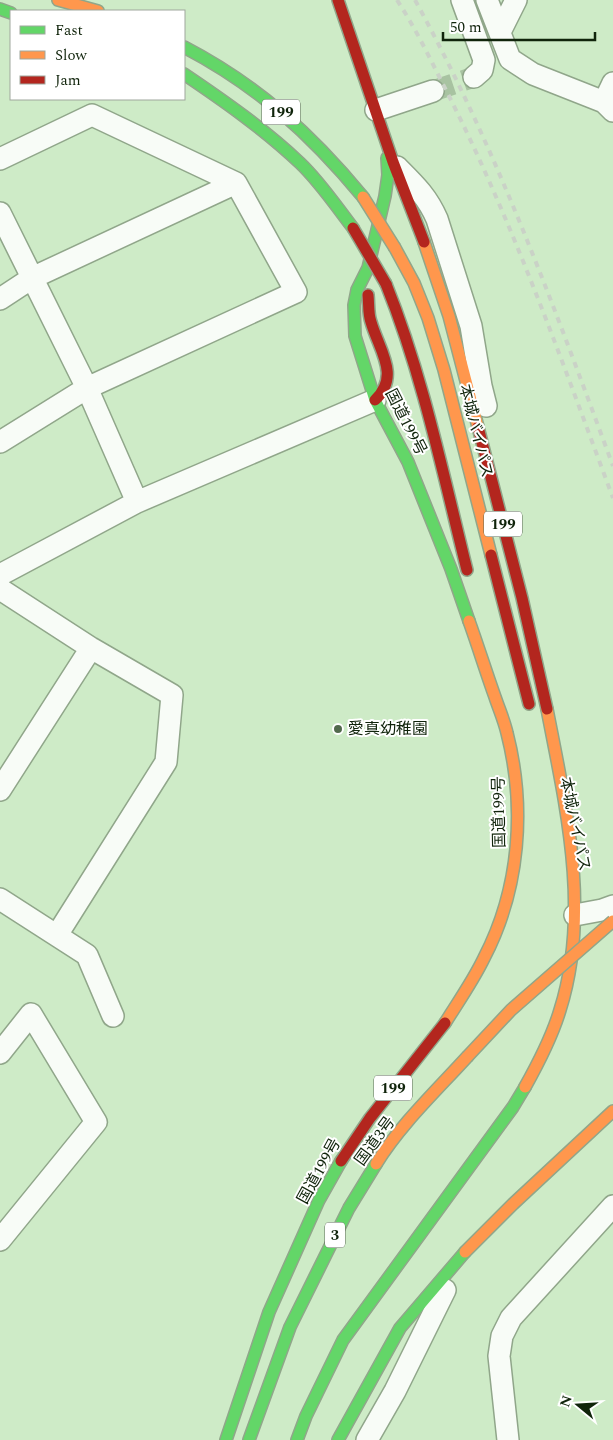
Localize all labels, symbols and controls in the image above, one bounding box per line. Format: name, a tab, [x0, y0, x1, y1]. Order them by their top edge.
legend	[10, 10, 185, 100]
scale bar	[443, 10, 596, 42]
text: 50 m	[450, 16, 482, 39]
text: Fast	[55, 19, 83, 42]
text: Slow	[55, 44, 87, 67]
text: Jam	[55, 69, 81, 92]
road number: 199	[262, 100, 300, 124]
street label: 本城バイパス	[453, 382, 499, 480]
street label: 国道199号	[379, 384, 433, 460]
road number: 199	[484, 512, 522, 536]
place label: 愛真幼稚園	[348, 717, 428, 741]
marker: 愛真幼稚園	[332, 723, 344, 735]
street label: 本城バイパス	[553, 775, 597, 873]
street label: 国道199号	[486, 776, 512, 848]
road number: 199	[374, 1076, 412, 1100]
street label: 国道3号	[349, 1111, 401, 1171]
street label: 国道199号	[291, 1134, 347, 1208]
road number: 3	[325, 1222, 345, 1248]
north arrow	[553, 1380, 603, 1430]
text: N	[554, 1392, 578, 1410]

